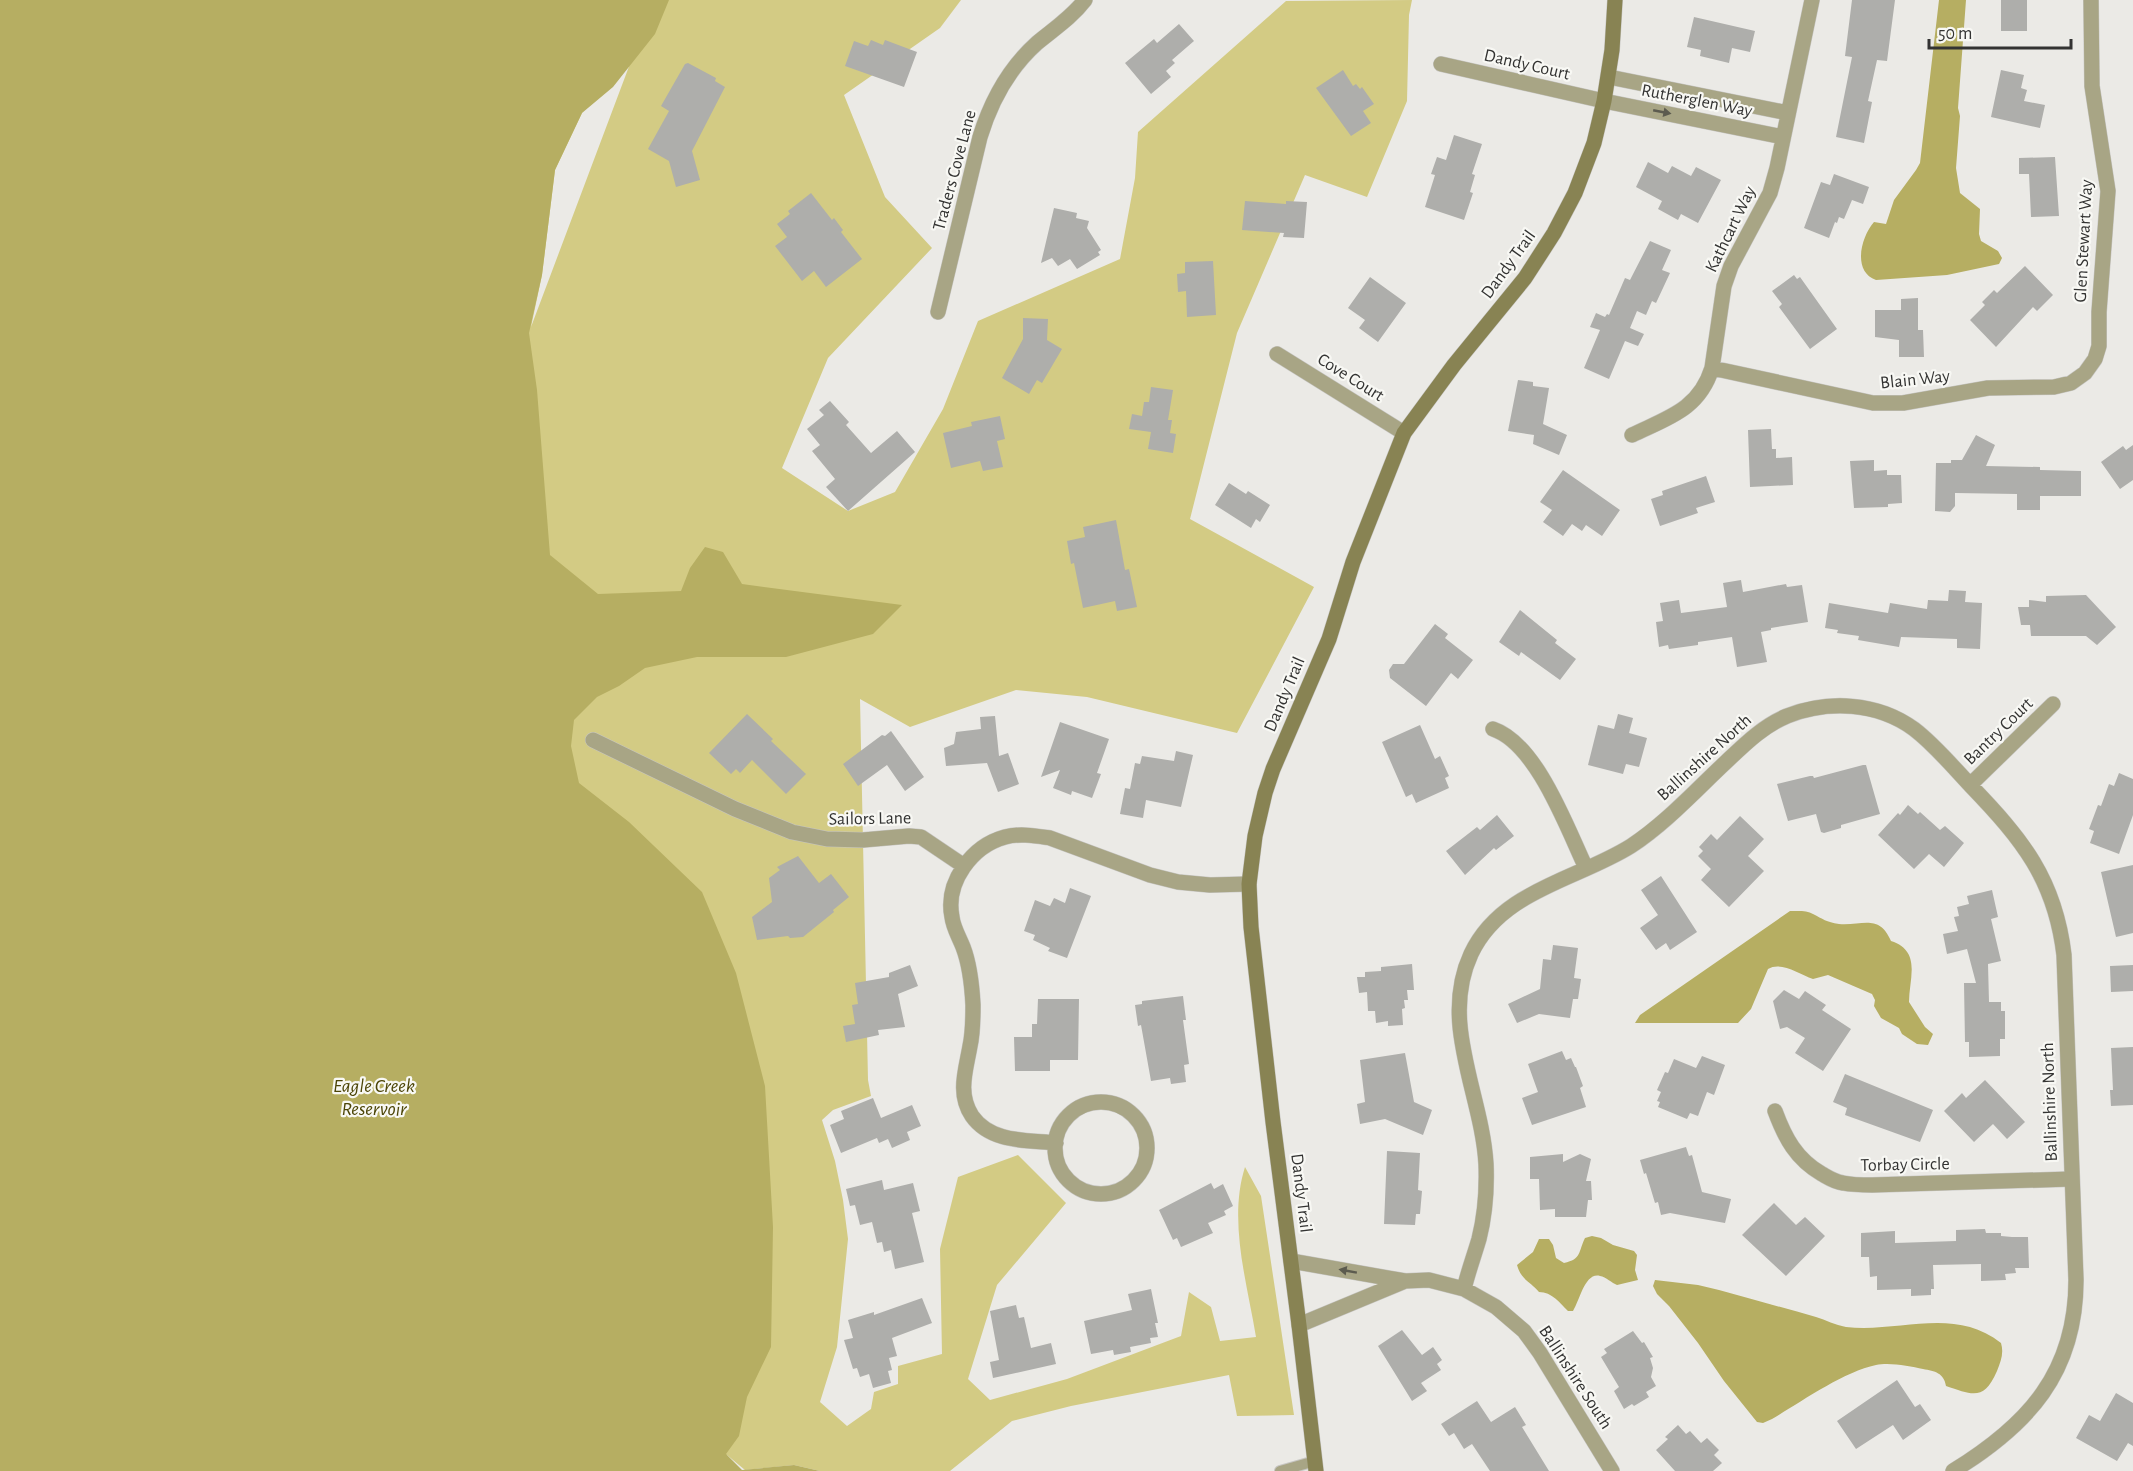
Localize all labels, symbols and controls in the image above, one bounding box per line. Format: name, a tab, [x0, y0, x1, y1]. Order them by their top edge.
scale bar	[1929, 12, 2072, 50]
text: 50 m	[1938, 25, 1972, 43]
street label: Dandy Court	[1482, 46, 1572, 84]
street label: Rutherglen Way	[1640, 81, 1754, 121]
street label: Traders Cove Lane	[930, 108, 980, 233]
one-way arrow	[1652, 108, 1671, 117]
street label: Glen Stewart Way	[2072, 179, 2096, 303]
street label: Kathcart Way	[1702, 183, 1760, 275]
street label: Dandy Trail	[1478, 227, 1539, 302]
street label: Cove Court	[1314, 350, 1387, 405]
street label: Blain Way	[1879, 367, 1951, 393]
street label: Dandy Trail	[1261, 654, 1309, 734]
street label: Bantry Court	[1961, 695, 2037, 769]
street label: Ballinshire North	[1654, 711, 1755, 804]
street label: Sailors Lane	[829, 809, 911, 829]
street label: Ballinshire North	[2039, 1042, 2061, 1162]
water label: Eagle Creek Reservoir	[333, 1076, 415, 1119]
street label: Dandy Trail	[1287, 1153, 1315, 1234]
street label: Torbay Circle	[1860, 1155, 1950, 1175]
one-way arrow	[1338, 1266, 1357, 1275]
street label: Ballinshire South	[1535, 1323, 1615, 1432]

